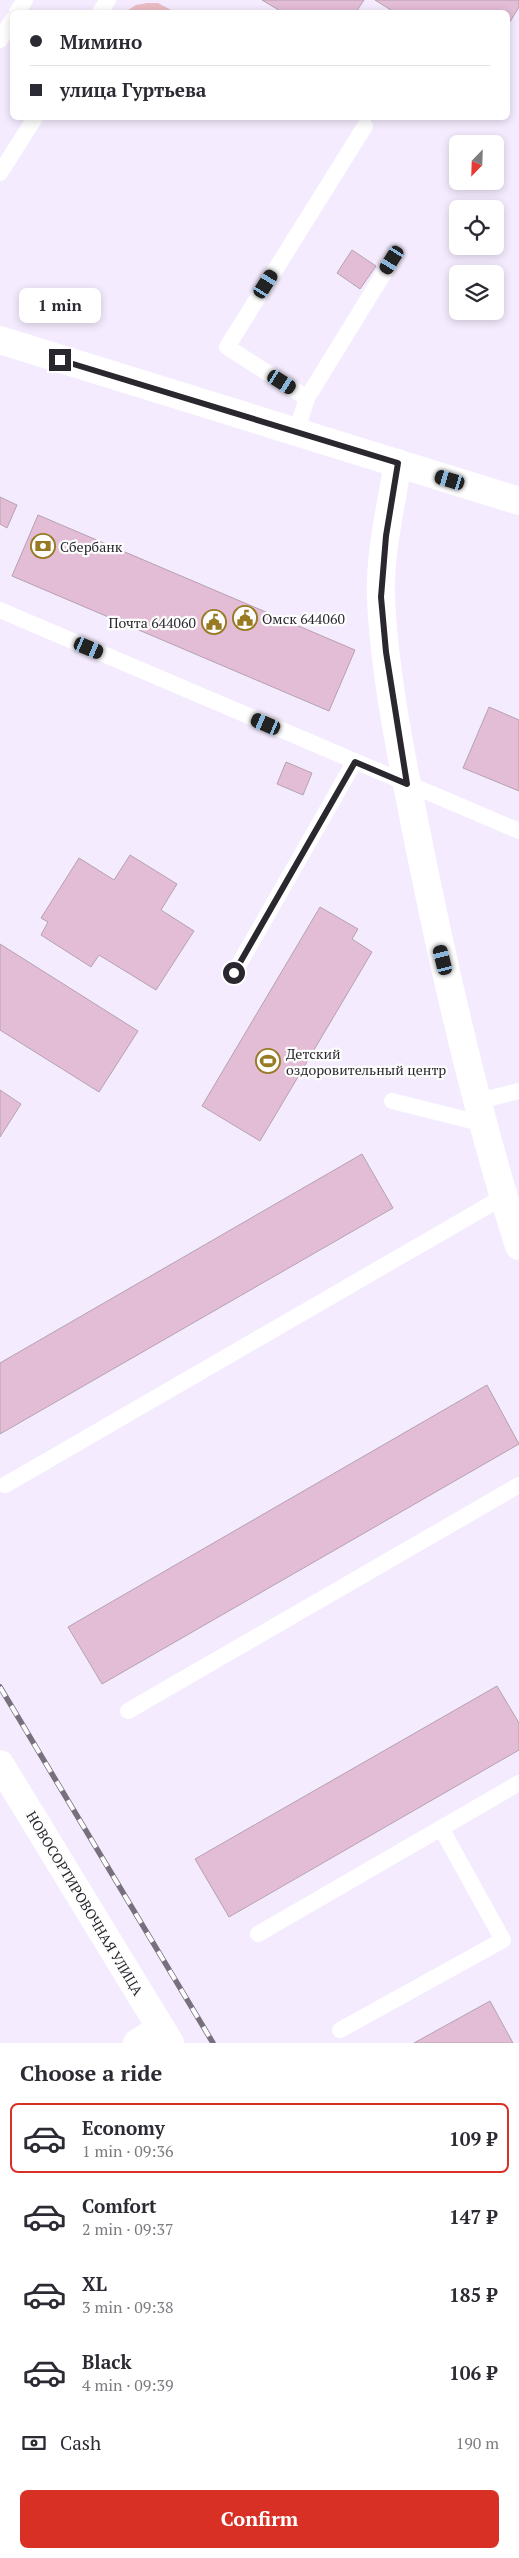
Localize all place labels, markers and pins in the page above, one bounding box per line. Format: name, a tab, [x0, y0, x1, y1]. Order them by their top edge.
bank icon: Сбербанк	[30, 533, 56, 559]
place label: Сбербанк	[60, 537, 123, 556]
public building icon: Омск 644060	[232, 605, 258, 631]
public building icon: Почта 644060	[201, 609, 227, 635]
place label: Омск 644060	[262, 609, 345, 628]
place label: Почта 644060	[108, 613, 196, 632]
place label: Детский оздоровительный центр	[286, 1044, 446, 1079]
sports icon: Детский оздоровительный центр	[255, 1048, 281, 1074]

